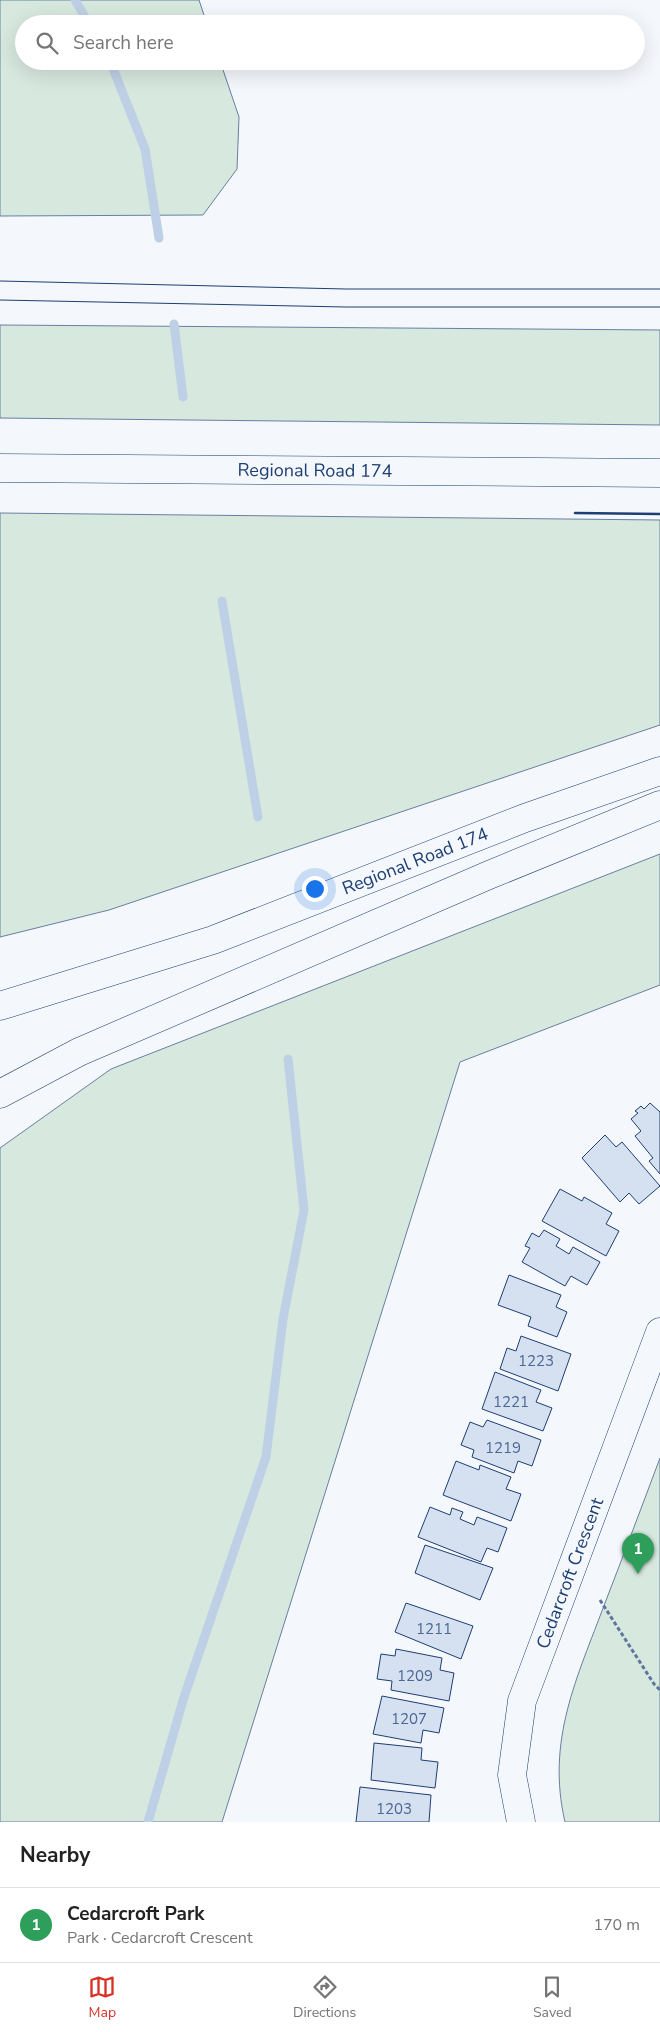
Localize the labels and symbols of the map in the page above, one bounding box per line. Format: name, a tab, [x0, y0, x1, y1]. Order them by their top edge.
street label: Regional Road 174	[237, 458, 393, 483]
street label: Regional Road 174	[339, 822, 492, 900]
your location	[302, 876, 328, 902]
house number: 1223	[518, 1351, 554, 1371]
house number: 1221	[493, 1392, 529, 1412]
house number: 1219	[485, 1438, 521, 1458]
street label: Cedarcroft Crescent	[531, 1494, 609, 1652]
pin: 1	[622, 1533, 654, 1574]
house number: 1211	[416, 1619, 452, 1639]
house number: 1209	[397, 1666, 433, 1686]
house number: 1207	[391, 1709, 427, 1729]
house number: 1203	[376, 1799, 412, 1819]

